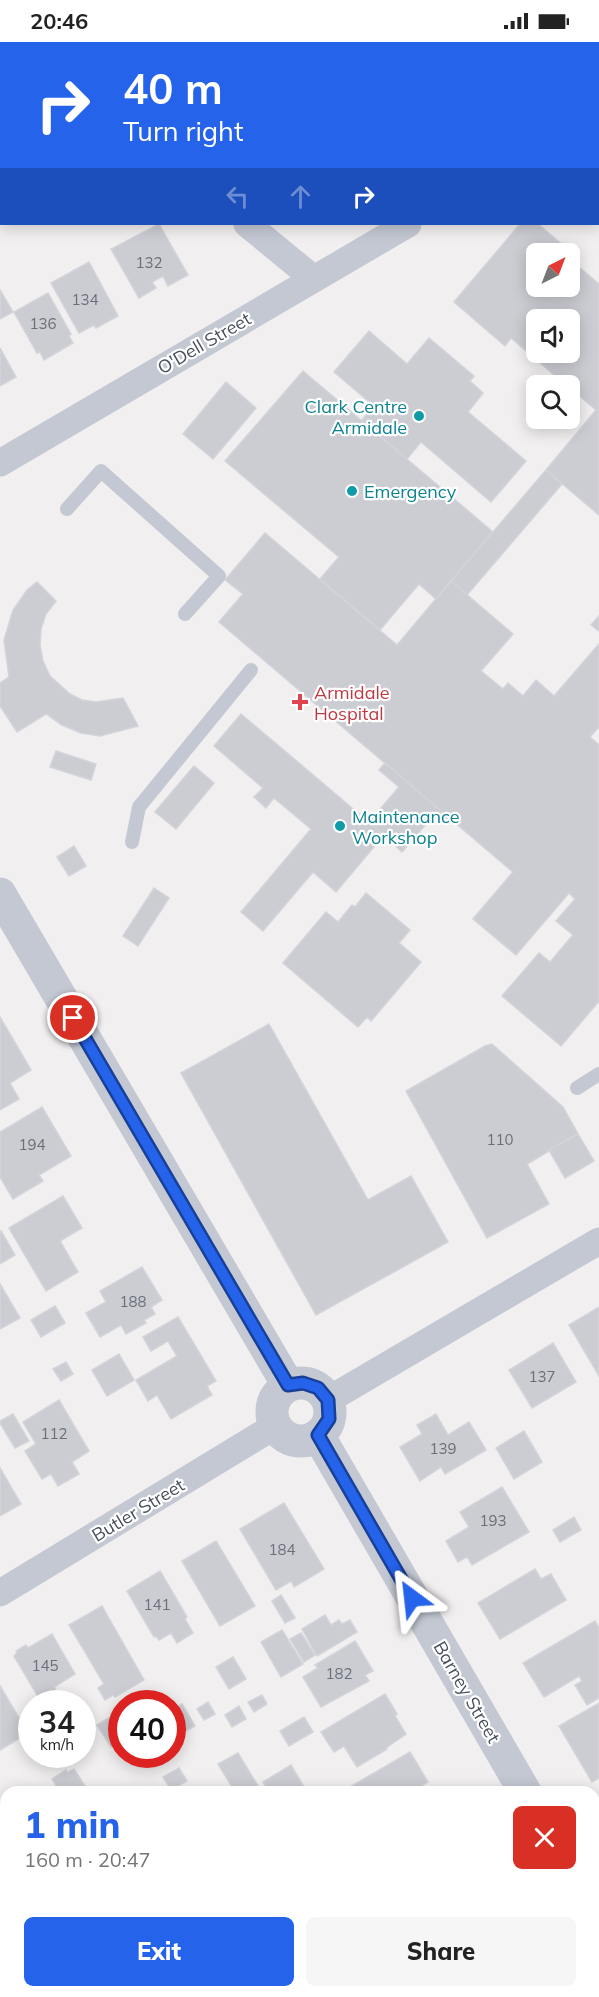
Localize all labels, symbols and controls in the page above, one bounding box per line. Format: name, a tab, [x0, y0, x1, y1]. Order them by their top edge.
text: 20:46	[30, 7, 88, 35]
text: 40 m	[123, 62, 223, 115]
icon: right	[24, 66, 102, 144]
text: Turn right	[123, 114, 243, 148]
icon: left	[221, 180, 254, 213]
icon: ahead	[284, 180, 317, 213]
icon: right	[347, 180, 380, 213]
north arrow	[526, 243, 580, 297]
map controls	[526, 243, 580, 429]
house number: 132	[135, 253, 163, 272]
house number: 134	[71, 290, 99, 309]
street label: O'Dell Street	[153, 307, 255, 379]
button: sound	[526, 309, 580, 363]
house number: 136	[29, 314, 57, 333]
button: search	[526, 375, 580, 429]
place label: Clark Centre Armidale	[305, 395, 407, 439]
marker: Clark Centre Armidale	[412, 409, 426, 423]
place label: Emergency	[364, 480, 457, 503]
marker: Emergency	[345, 484, 359, 498]
place label: Armidale Hospital	[314, 681, 390, 725]
marker: Armidale Hospital	[291, 693, 309, 711]
place label: Maintenance Workshop	[352, 805, 460, 849]
marker: Maintenance Workshop	[333, 819, 347, 833]
pin	[47, 992, 98, 1043]
icon: arrive	[56, 1001, 89, 1034]
house number: 110	[486, 1130, 514, 1149]
house number: 194	[18, 1135, 46, 1154]
house number: 188	[119, 1292, 147, 1311]
house number: 137	[528, 1367, 556, 1386]
house number: 112	[40, 1424, 68, 1443]
house number: 139	[429, 1439, 457, 1458]
street label: Butler Street	[87, 1473, 189, 1547]
house number: 193	[479, 1511, 507, 1530]
house number: 184	[268, 1540, 296, 1559]
position arrow	[380, 1566, 444, 1630]
house number: 141	[143, 1595, 171, 1614]
street label: Barney Street	[429, 1637, 505, 1747]
house number: 145	[31, 1656, 59, 1675]
house number: 182	[325, 1664, 353, 1683]
speed limit sign: 40	[108, 1690, 186, 1768]
text: 34	[39, 1703, 75, 1741]
text: km/h	[40, 1735, 74, 1754]
text: 1 min	[24, 1802, 120, 1847]
button: close	[513, 1806, 576, 1869]
text: 160 m · 20:47	[24, 1847, 150, 1872]
button: Exit	[24, 1917, 294, 1986]
button: Share	[306, 1917, 576, 1986]

